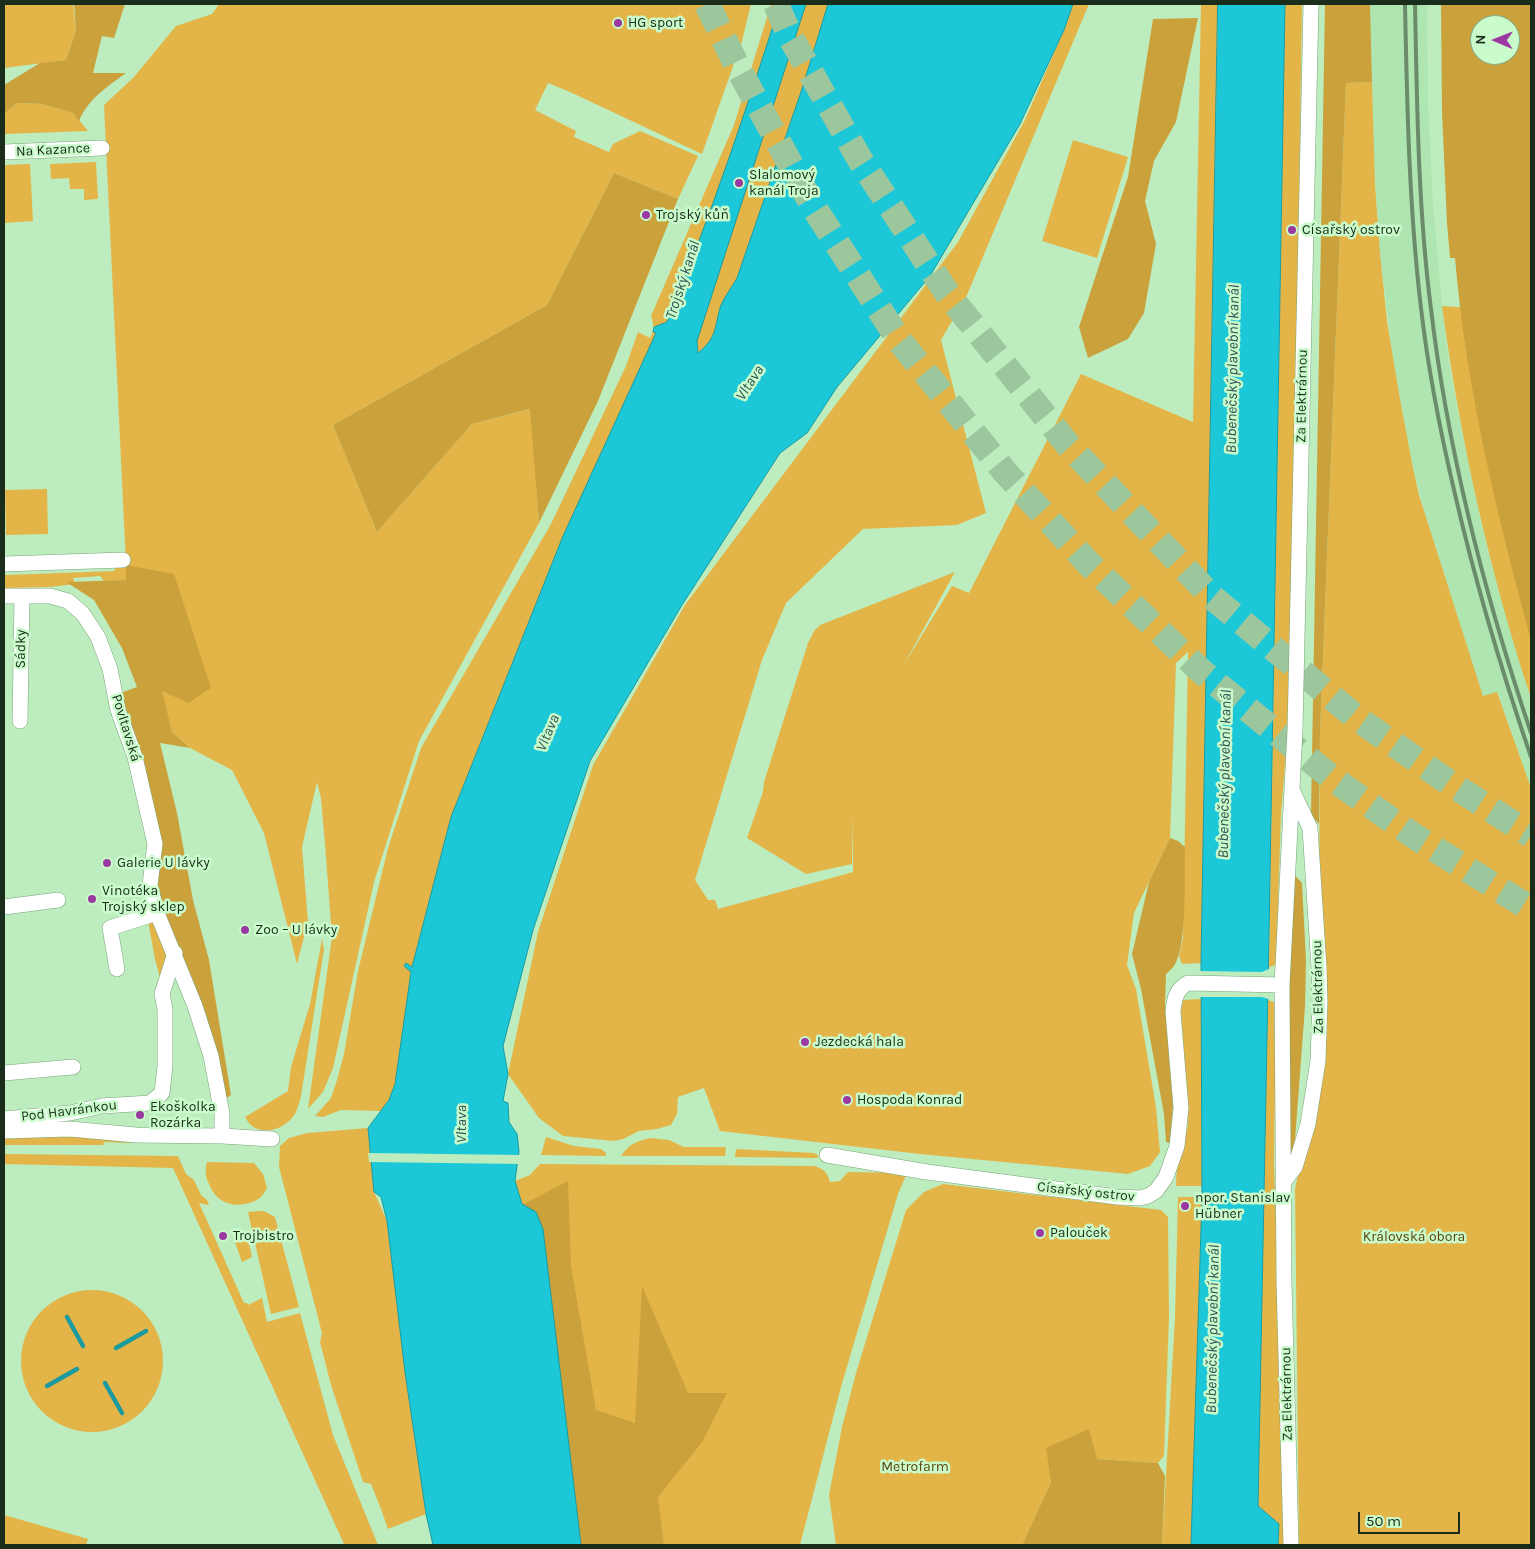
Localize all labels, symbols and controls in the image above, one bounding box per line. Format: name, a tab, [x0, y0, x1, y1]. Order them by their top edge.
place label: HG sport	[628, 15, 683, 31]
north arrow	[1470, 15, 1520, 65]
marker: HG sport	[612, 17, 624, 29]
text: N	[1472, 35, 1489, 45]
street label: Na Kazance	[16, 140, 90, 160]
place label: Slalomový kanál Troja	[749, 167, 819, 200]
marker: Slalomový kanál Troja	[733, 177, 745, 189]
place label: Trojský kůň	[656, 207, 729, 223]
marker: Trojský kůň	[640, 209, 652, 221]
place label: Císařský ostrov	[1302, 222, 1400, 238]
marker: Císařský ostrov	[1286, 224, 1298, 236]
water label: Trojský kanál	[662, 238, 704, 322]
water label: Bubenečský plavební kanál	[1223, 284, 1243, 454]
street label: Za Elektrárnou	[1293, 349, 1311, 443]
water label: Vltava	[732, 362, 768, 404]
street label: Sádky	[12, 630, 30, 668]
water label: Bubenečský plavební kanál	[1215, 689, 1235, 859]
street label: Povltavská	[108, 692, 144, 764]
water label: Vltava	[532, 712, 564, 754]
place label: Galerie U lávky	[117, 855, 210, 871]
marker: Galerie U lávky	[101, 857, 113, 869]
place label: Vinotéka Trojský sklep	[102, 883, 185, 916]
marker: Vinotéka Trojský sklep	[86, 893, 98, 905]
place label: Zoo – U lávky	[255, 922, 337, 938]
marker: Zoo – U lávky	[239, 924, 251, 936]
street label: Za Elektrárnou	[1309, 940, 1327, 1034]
place label: Jezdecká hala	[815, 1034, 904, 1050]
marker: Jezdecká hala	[799, 1036, 811, 1048]
place label: Hospoda Konrad	[857, 1092, 962, 1108]
marker: Hospoda Konrad	[841, 1094, 853, 1106]
street label: Pod Havránkou	[20, 1097, 118, 1125]
place label: Ekoškolka Rozárka	[150, 1099, 216, 1132]
water label: Vltava	[453, 1105, 471, 1143]
marker: Ekoškolka Rozárka	[134, 1109, 146, 1121]
street label: Císařský ostrov	[1036, 1179, 1136, 1205]
place label: npor. Stanislav Hübner	[1195, 1190, 1290, 1222]
marker: npor. Stanislav Hübner	[1179, 1200, 1191, 1212]
place label: Palouček	[1050, 1225, 1108, 1241]
marker: Palouček	[1034, 1227, 1046, 1239]
place label: Trojbistro	[233, 1228, 294, 1244]
park label: Královská obora	[1363, 1229, 1465, 1245]
marker: Trojbistro	[217, 1230, 229, 1242]
water label: Bubenečský plavební kanál	[1203, 1244, 1223, 1414]
street label: Za Elektrárnou	[1278, 1347, 1296, 1441]
park label: Metrofarm	[881, 1459, 949, 1475]
scale bar	[1360, 1502, 1462, 1534]
text: 50 m	[1366, 1512, 1401, 1530]

